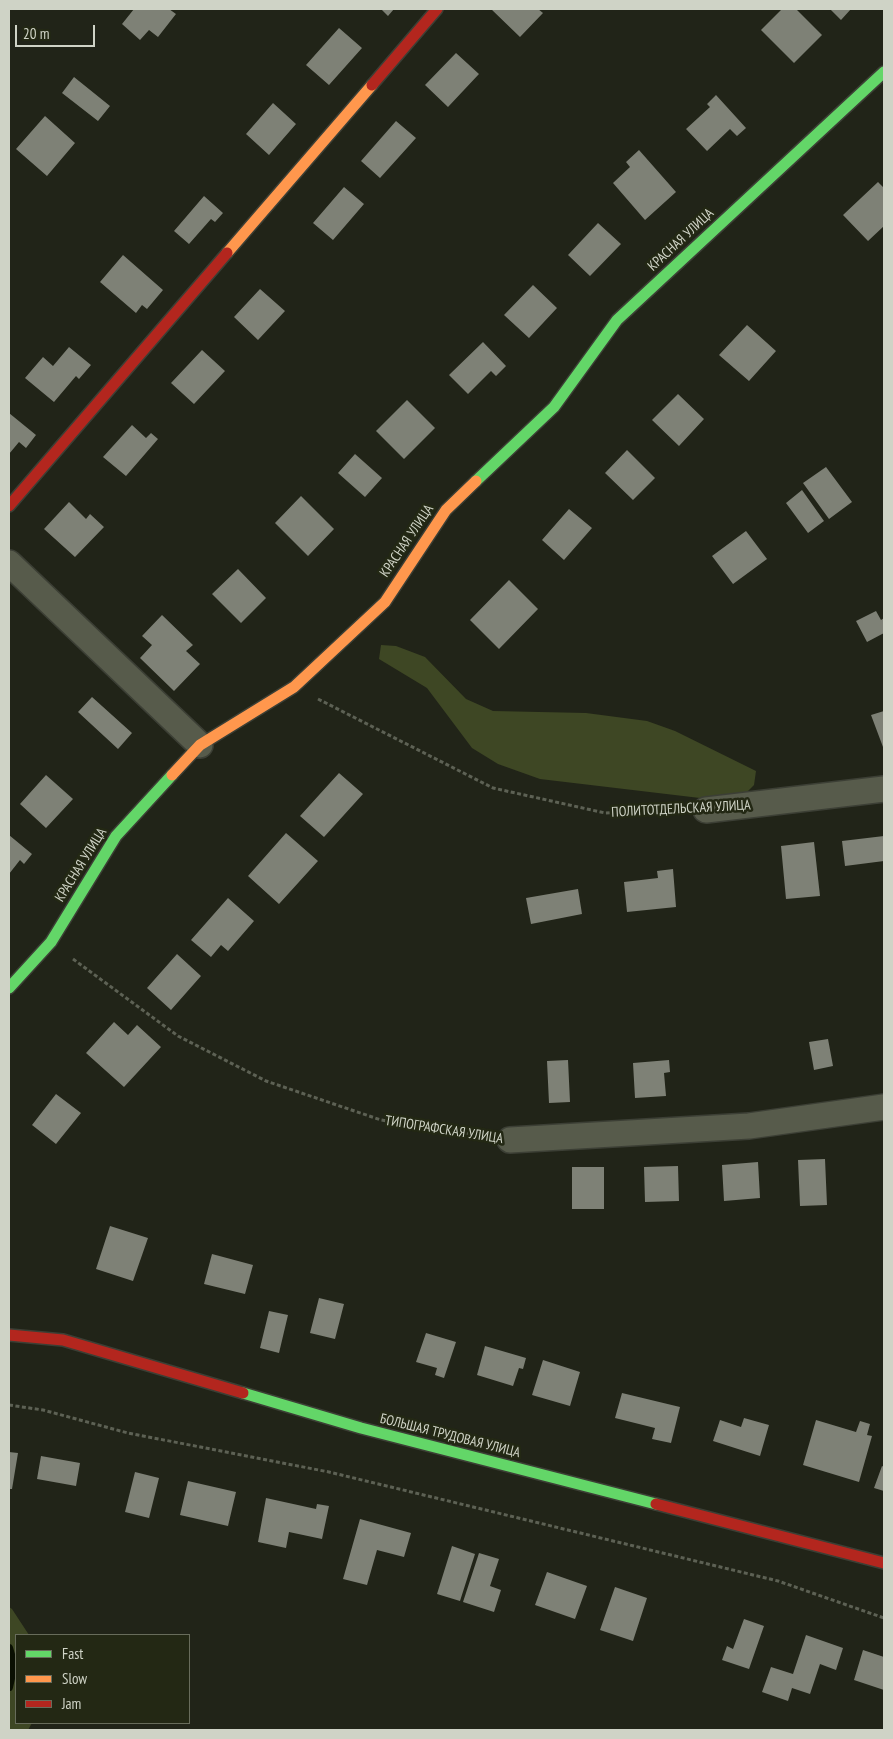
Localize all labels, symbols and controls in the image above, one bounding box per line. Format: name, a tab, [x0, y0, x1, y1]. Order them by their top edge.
scale bar	[18, 15, 98, 47]
text: 20 m	[23, 24, 49, 43]
street label: КРАСНАЯ УЛИЦА	[645, 205, 717, 275]
street label: КРАСНАЯ УЛИЦА	[377, 502, 437, 580]
street label: ПОЛИТОТДЕЛЬСКАЯ УЛИЦА	[611, 797, 751, 821]
street label: КРАСНАЯ УЛИЦА	[52, 825, 110, 905]
street label: ТИПОГРАФСКАЯ УЛИЦА	[384, 1112, 504, 1148]
street label: БОЛЬШАЯ ТРУДОВАЯ УЛИЦА	[378, 1410, 522, 1462]
legend	[15, 1634, 190, 1724]
text: Fast	[62, 1644, 83, 1663]
text: Slow	[62, 1669, 87, 1688]
text: Jam	[62, 1694, 81, 1713]

